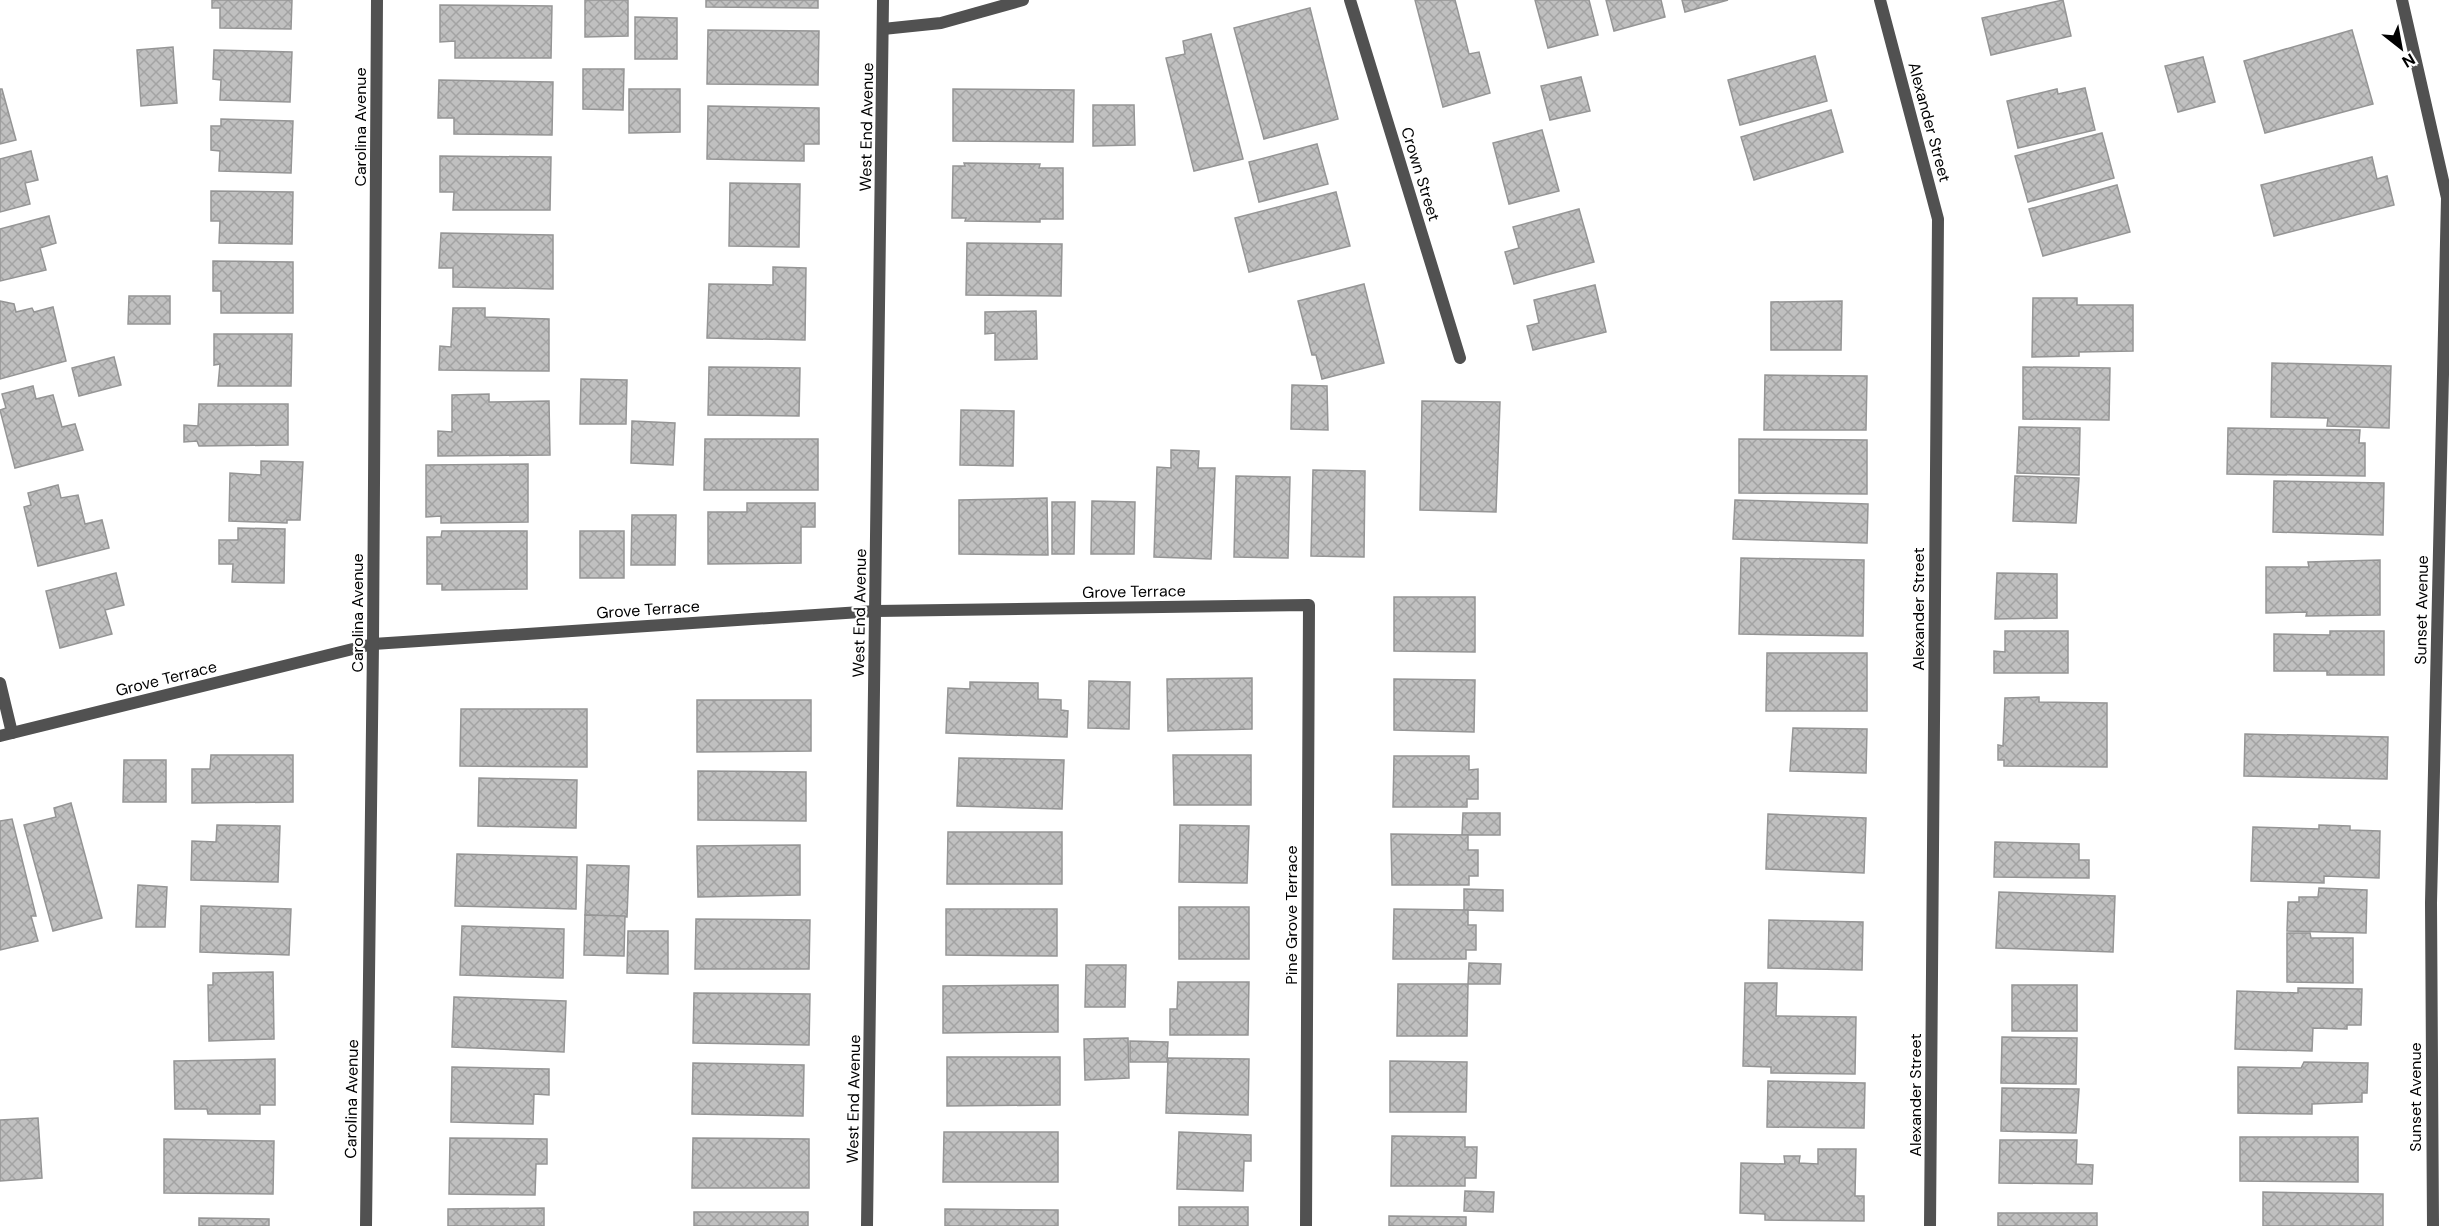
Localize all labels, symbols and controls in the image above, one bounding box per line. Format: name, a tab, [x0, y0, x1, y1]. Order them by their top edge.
north arrow	[2371, 18, 2431, 78]
text: N	[2398, 48, 2419, 72]
street label: Alexander Street	[1903, 60, 1956, 184]
street label: West End Avenue	[855, 62, 878, 192]
street label: Carolina Avenue	[350, 67, 371, 187]
street label: Crown Street	[1396, 125, 1445, 224]
street label: Alexander Street	[1908, 547, 1929, 671]
street label: West End Avenue	[848, 548, 871, 678]
street label: Carolina Avenue	[347, 553, 368, 673]
street label: Sunset Avenue	[2410, 555, 2433, 665]
street label: Grove Terrace	[1082, 580, 1186, 603]
street label: Grove Terrace	[596, 595, 700, 624]
street label: Grove Terrace	[113, 656, 219, 701]
street label: Pine Grove Terrace	[1281, 845, 1302, 985]
street label: Alexander Street	[1905, 1033, 1926, 1157]
street label: West End Avenue	[842, 1034, 865, 1164]
street label: Carolina Avenue	[340, 1039, 363, 1159]
street label: Sunset Avenue	[2405, 1042, 2426, 1152]

